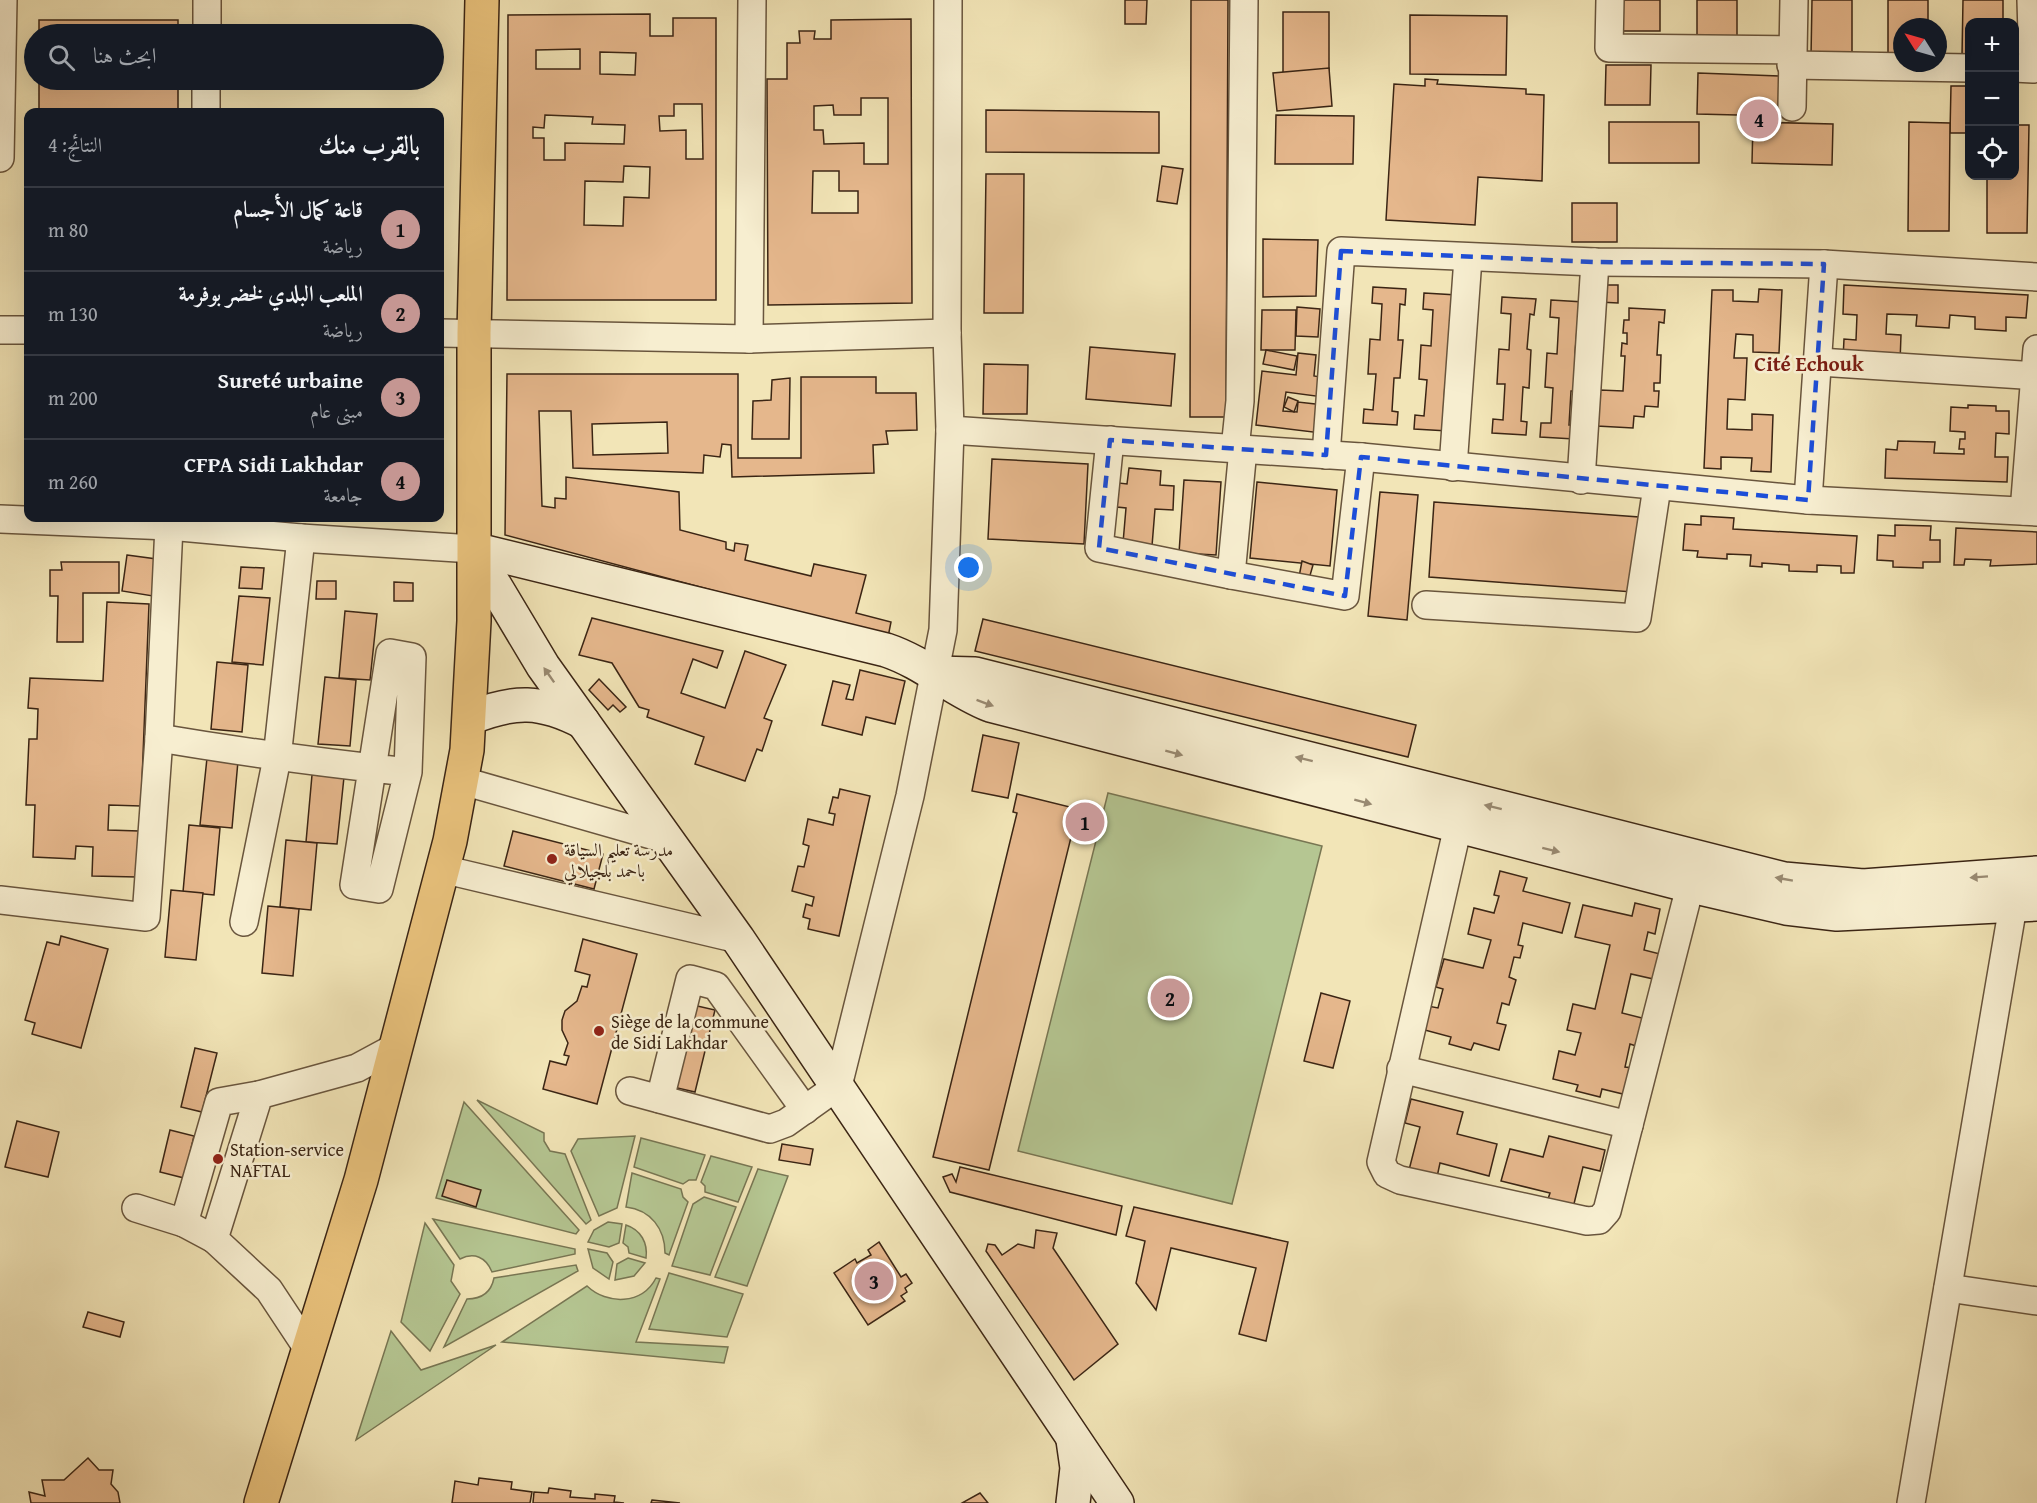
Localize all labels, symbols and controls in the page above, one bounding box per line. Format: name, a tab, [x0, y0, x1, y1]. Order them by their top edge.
north arrow	[1893, 18, 1947, 72]
map controls	[1965, 18, 2019, 180]
button: +	[1965, 18, 2019, 72]
search box	[24, 24, 444, 90]
text: ابحث هنا	[93, 39, 157, 71]
icon: search	[45, 41, 78, 74]
button: −	[1965, 72, 2019, 126]
pin: 4	[1740, 96, 1778, 142]
text: بالقرب منك	[318, 125, 420, 164]
button: locate	[1965, 126, 2019, 180]
text: النتائج: 4	[48, 130, 102, 159]
text: قاعة كمال الأجسام	[233, 193, 363, 225]
text: 80 m	[48, 215, 88, 244]
text: 1	[395, 215, 406, 244]
text: رياضة	[323, 231, 363, 260]
text: الملعب البلدي لخضر بوفرمة	[178, 277, 363, 309]
text: 130 m	[48, 299, 98, 328]
text: 2	[395, 299, 406, 328]
text: رياضة	[323, 315, 363, 344]
district label: Cité Echouk	[1754, 348, 1865, 379]
text: Sureté urbaine	[218, 364, 363, 396]
text: 200 m	[48, 383, 98, 412]
text: 3	[395, 383, 406, 412]
text: مبنى عام	[310, 396, 363, 425]
text: CFPA Sidi Lakhdar	[184, 448, 363, 480]
text: 260 m	[48, 467, 98, 496]
text: 4	[395, 467, 406, 496]
text: جامعة	[324, 480, 363, 509]
your location	[954, 553, 983, 582]
one-way arrow	[543, 667, 555, 683]
one-way arrow	[976, 698, 994, 708]
one-way arrow	[1165, 748, 1183, 758]
one-way arrow	[1295, 753, 1313, 763]
one-way arrow	[1353, 797, 1372, 807]
pin: 1	[1066, 800, 1104, 844]
one-way arrow	[1484, 802, 1502, 811]
place label: مدرسة تعليم السياقة باحمد بلجيلالي	[564, 836, 673, 886]
one-way arrow	[1542, 846, 1560, 856]
marker: مدرسة تعليم السياقة باحمد بلجيلالي	[545, 852, 559, 866]
one-way arrow	[1969, 872, 1988, 882]
one-way arrow	[1775, 874, 1794, 883]
pin: 2	[1150, 976, 1190, 1020]
place label: Siège de la commune de Sidi Lakhdar	[611, 1008, 769, 1056]
marker: Siège de la commune de Sidi Lakhdar	[592, 1024, 606, 1038]
place label: Station-service NAFTAL	[230, 1136, 344, 1184]
marker: Station-service NAFTAL	[211, 1152, 225, 1166]
pin: 3	[854, 1258, 894, 1304]

